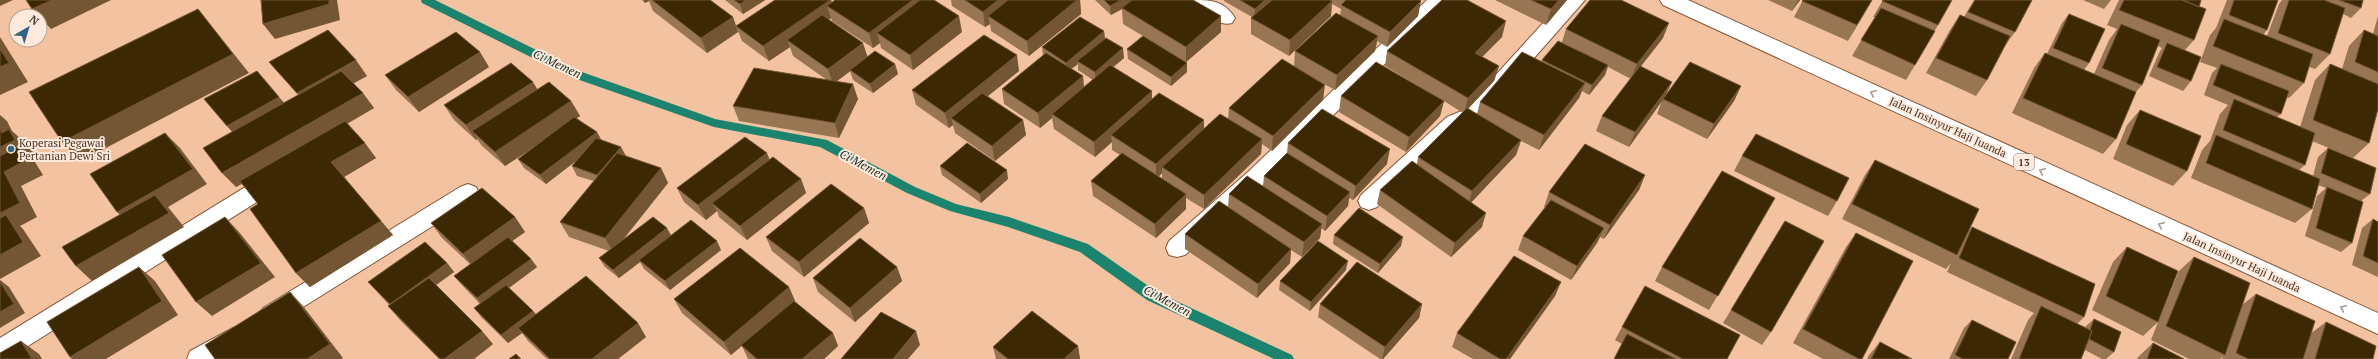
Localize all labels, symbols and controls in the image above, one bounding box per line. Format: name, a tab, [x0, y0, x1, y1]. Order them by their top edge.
north arrow	[8, 8, 48, 48]
text: N	[27, 12, 42, 29]
water label: Ci Memen	[531, 46, 584, 81]
one-way arrow	[1870, 90, 1878, 98]
street label: Jalan Insinyur Haji Juanda	[1887, 94, 2009, 161]
place label: Koperasi Pegawai Pertanian Dewi Sri	[19, 136, 110, 163]
marker: Koperasi Pegawai Pertanian Dewi Sri	[6, 144, 16, 154]
water label: Ci Memen	[837, 146, 889, 183]
road number: 13	[2014, 154, 2034, 170]
one-way arrow	[2039, 167, 2046, 175]
one-way arrow	[2157, 221, 2164, 229]
street label: Jalan Insinyur Haji Juanda	[2181, 229, 2303, 296]
water label: Ci Memen	[1141, 282, 1193, 319]
one-way arrow	[2339, 305, 2347, 313]

